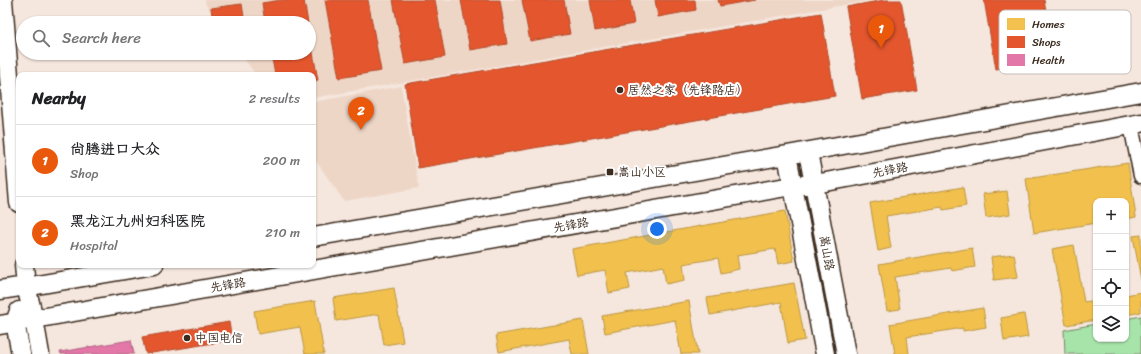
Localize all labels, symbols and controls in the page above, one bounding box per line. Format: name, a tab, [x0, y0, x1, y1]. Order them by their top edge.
legend	[999, 10, 1131, 74]
pin: 1	[868, 15, 894, 48]
text: Homes	[1032, 15, 1065, 34]
search box	[16, 16, 316, 60]
text: Search here	[62, 25, 141, 51]
icon: search	[30, 27, 52, 49]
text: Shops	[1032, 33, 1061, 52]
text: Health	[1032, 51, 1065, 70]
place label: 居然之家（先锋路店）	[628, 79, 748, 101]
text: Nearby	[32, 83, 86, 113]
marker: 居然之家（先锋路店）	[615, 85, 625, 95]
text: 2 results	[249, 87, 300, 110]
pin: 2	[348, 97, 374, 130]
text: 尚腾进口大众	[70, 136, 160, 162]
text: 1	[42, 149, 48, 172]
text: 200 m	[263, 149, 300, 172]
street label: 先锋路	[870, 156, 910, 184]
place label: 嵩山小区	[618, 161, 666, 183]
text: Shop	[70, 162, 98, 185]
marker: 嵩山小区	[605, 167, 615, 177]
map controls	[1093, 198, 1129, 342]
button: +	[1093, 198, 1129, 234]
text: 黑龙江九州妇科医院	[70, 208, 205, 234]
street label: 先锋路	[551, 211, 591, 239]
your location	[647, 219, 667, 239]
text: 2	[41, 221, 49, 244]
text: 210 m	[265, 221, 300, 244]
street label: 嵩山路	[813, 233, 841, 273]
text: Hospital	[70, 234, 118, 257]
button: −	[1093, 234, 1129, 270]
button: locate	[1093, 270, 1129, 306]
street label: 先锋路	[208, 271, 248, 299]
button: layers	[1093, 306, 1129, 342]
place label: 中国电信	[195, 327, 243, 349]
marker: 中国电信	[182, 333, 192, 343]

